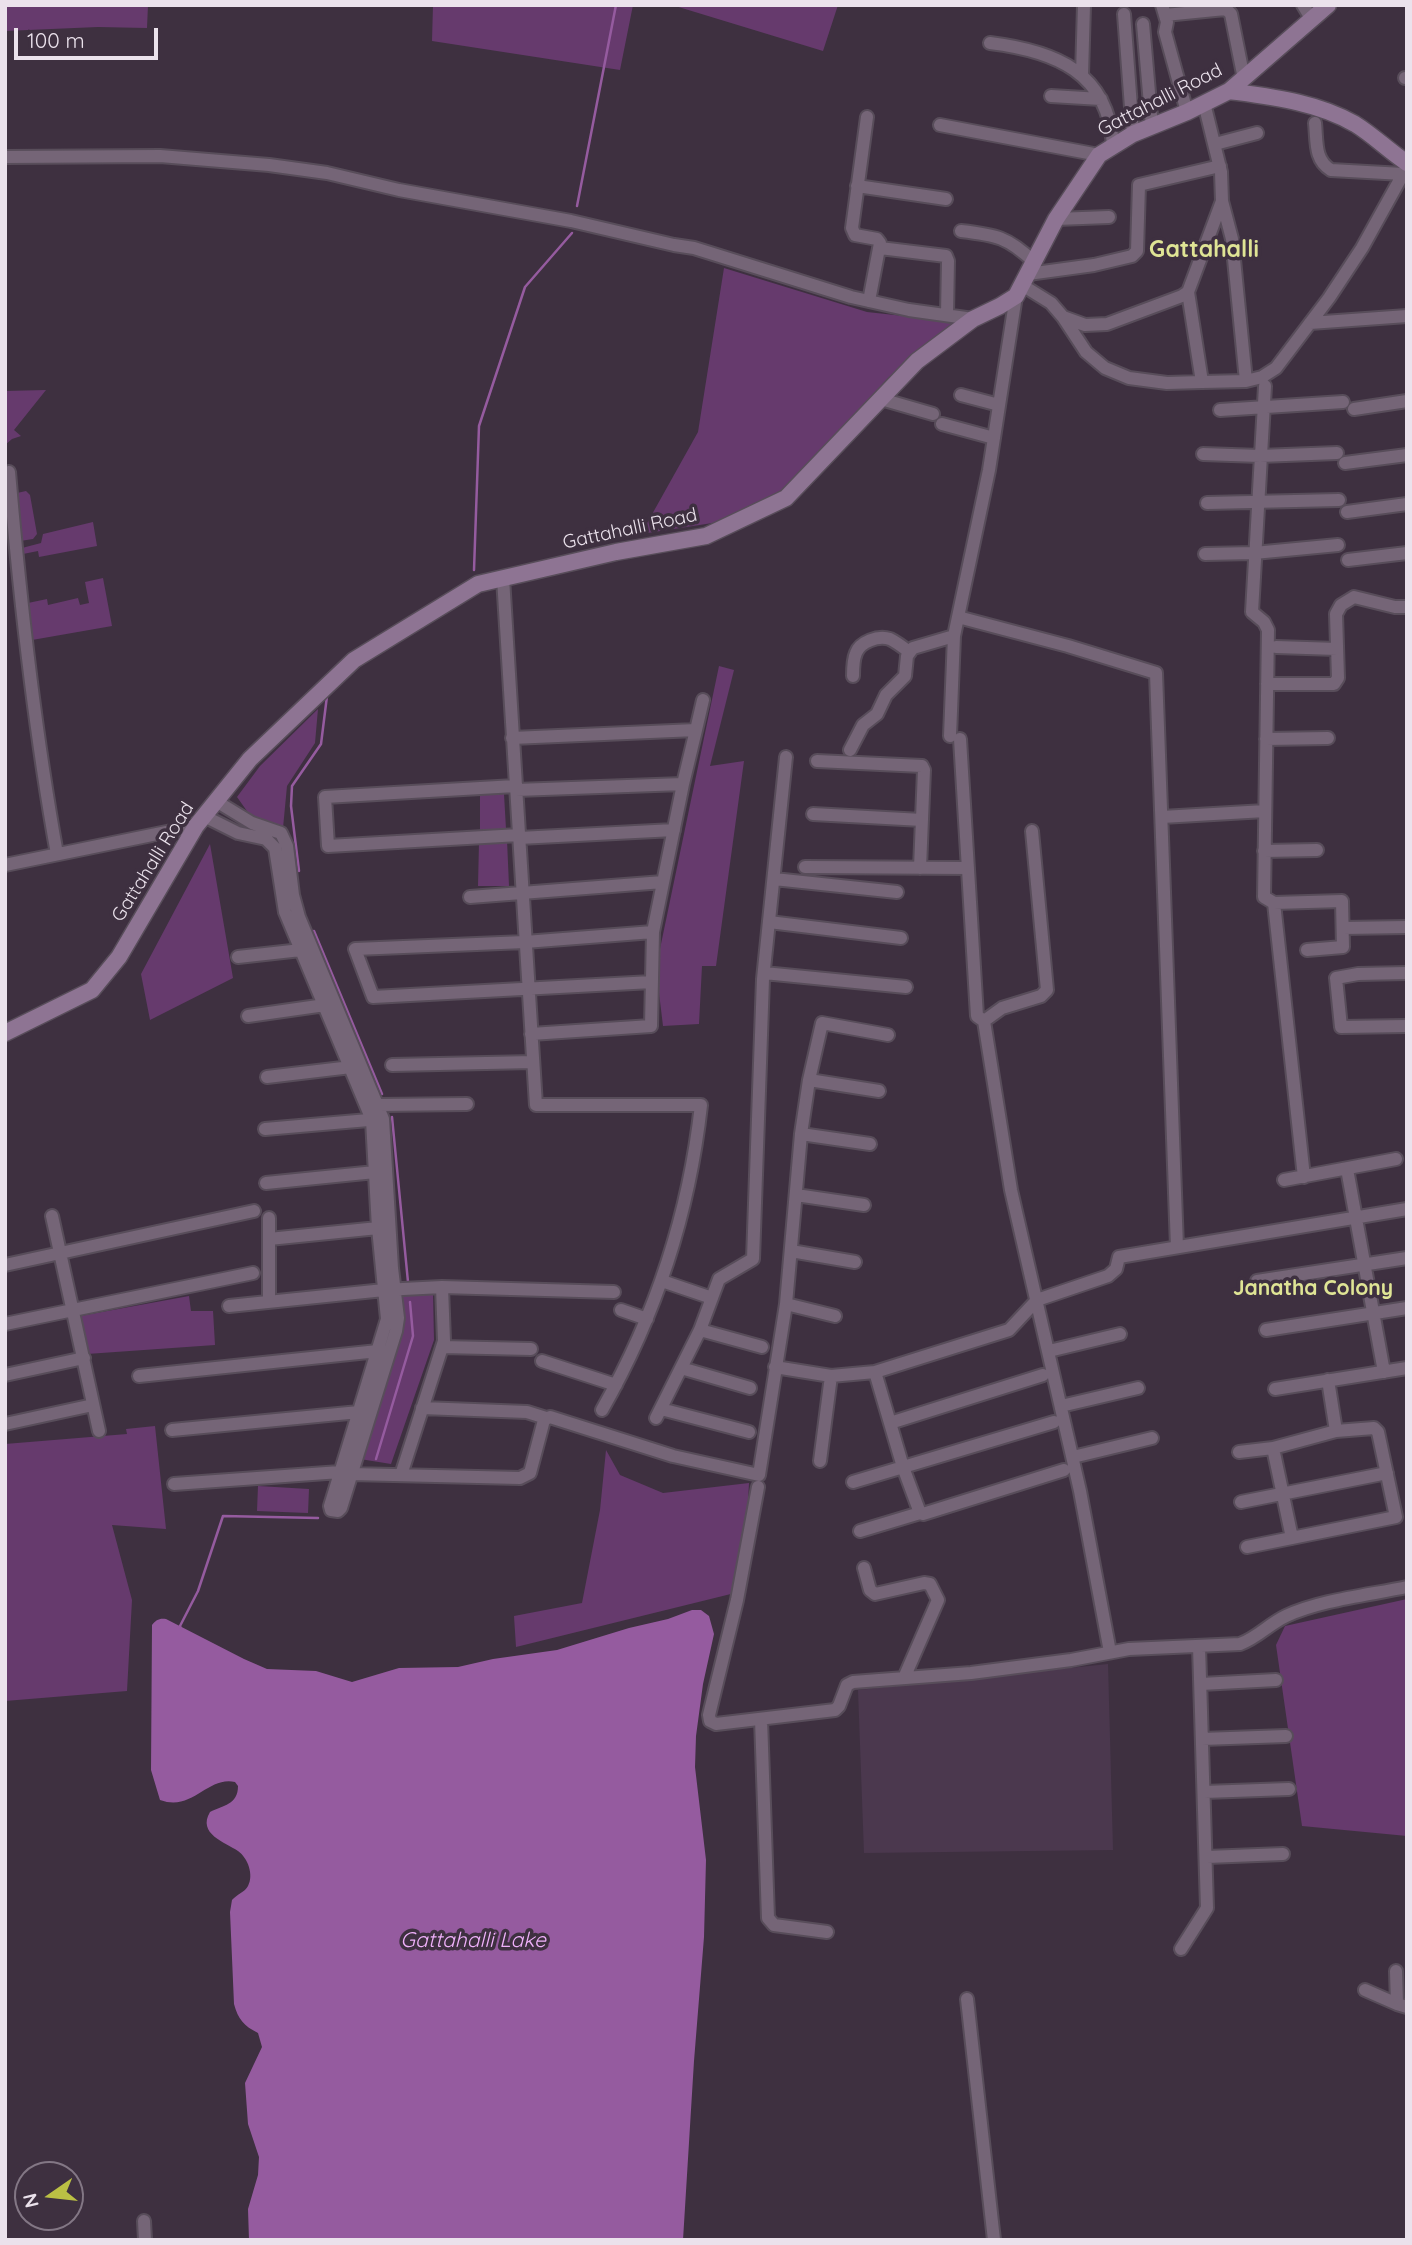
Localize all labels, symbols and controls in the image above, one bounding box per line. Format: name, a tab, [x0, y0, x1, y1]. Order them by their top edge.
scale bar	[18, 14, 161, 58]
text: 100 m	[27, 27, 85, 53]
street label: Gattahalli Road	[1094, 59, 1226, 141]
district label: Gattahalli	[1149, 236, 1259, 264]
street label: Gattahalli Road	[561, 504, 699, 554]
street label: Gattahalli Road	[107, 798, 199, 926]
district label: Janatha Colony	[1233, 1276, 1393, 1302]
water label: Gattahalli Lake	[400, 1928, 546, 1954]
north arrow	[14, 2161, 84, 2231]
text: N	[17, 2191, 44, 2210]

